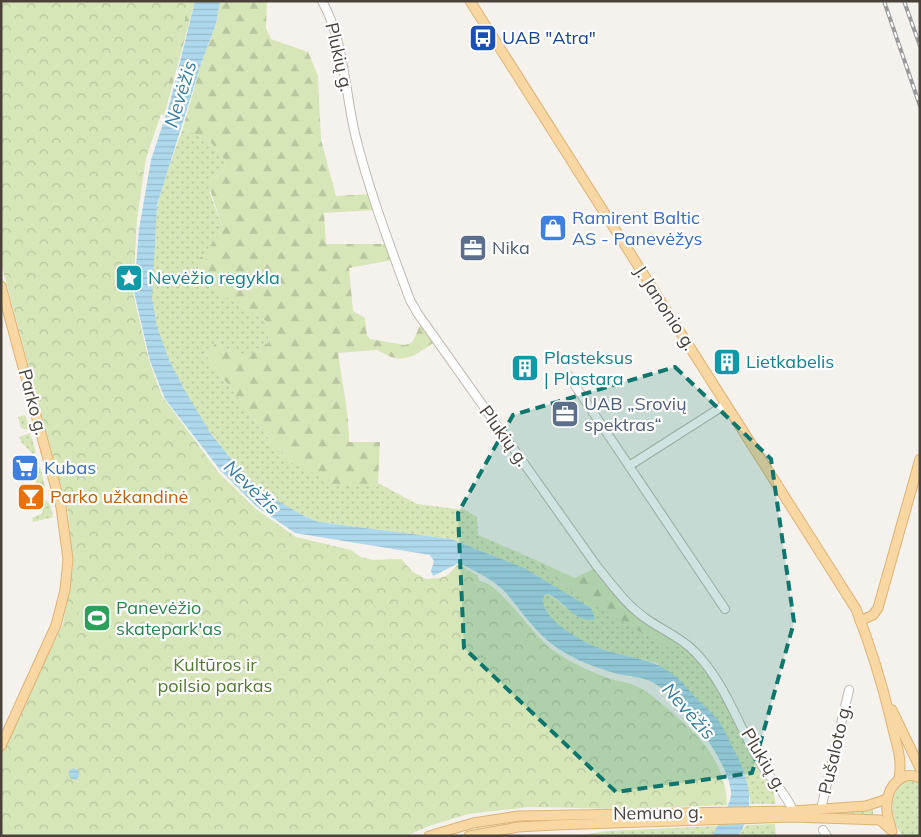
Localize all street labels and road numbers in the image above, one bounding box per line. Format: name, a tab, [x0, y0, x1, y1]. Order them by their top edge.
street label: Plukių g.	[320, 20, 359, 94]
street label: J. Janonio g.	[629, 261, 701, 355]
street label: Parko g.	[14, 366, 53, 437]
street label: Plukių g.	[475, 401, 534, 471]
street label: Pušaloto g.	[813, 701, 856, 796]
street label: Plukių g.	[737, 724, 792, 796]
street label: Nemuno g.	[613, 800, 703, 825]

